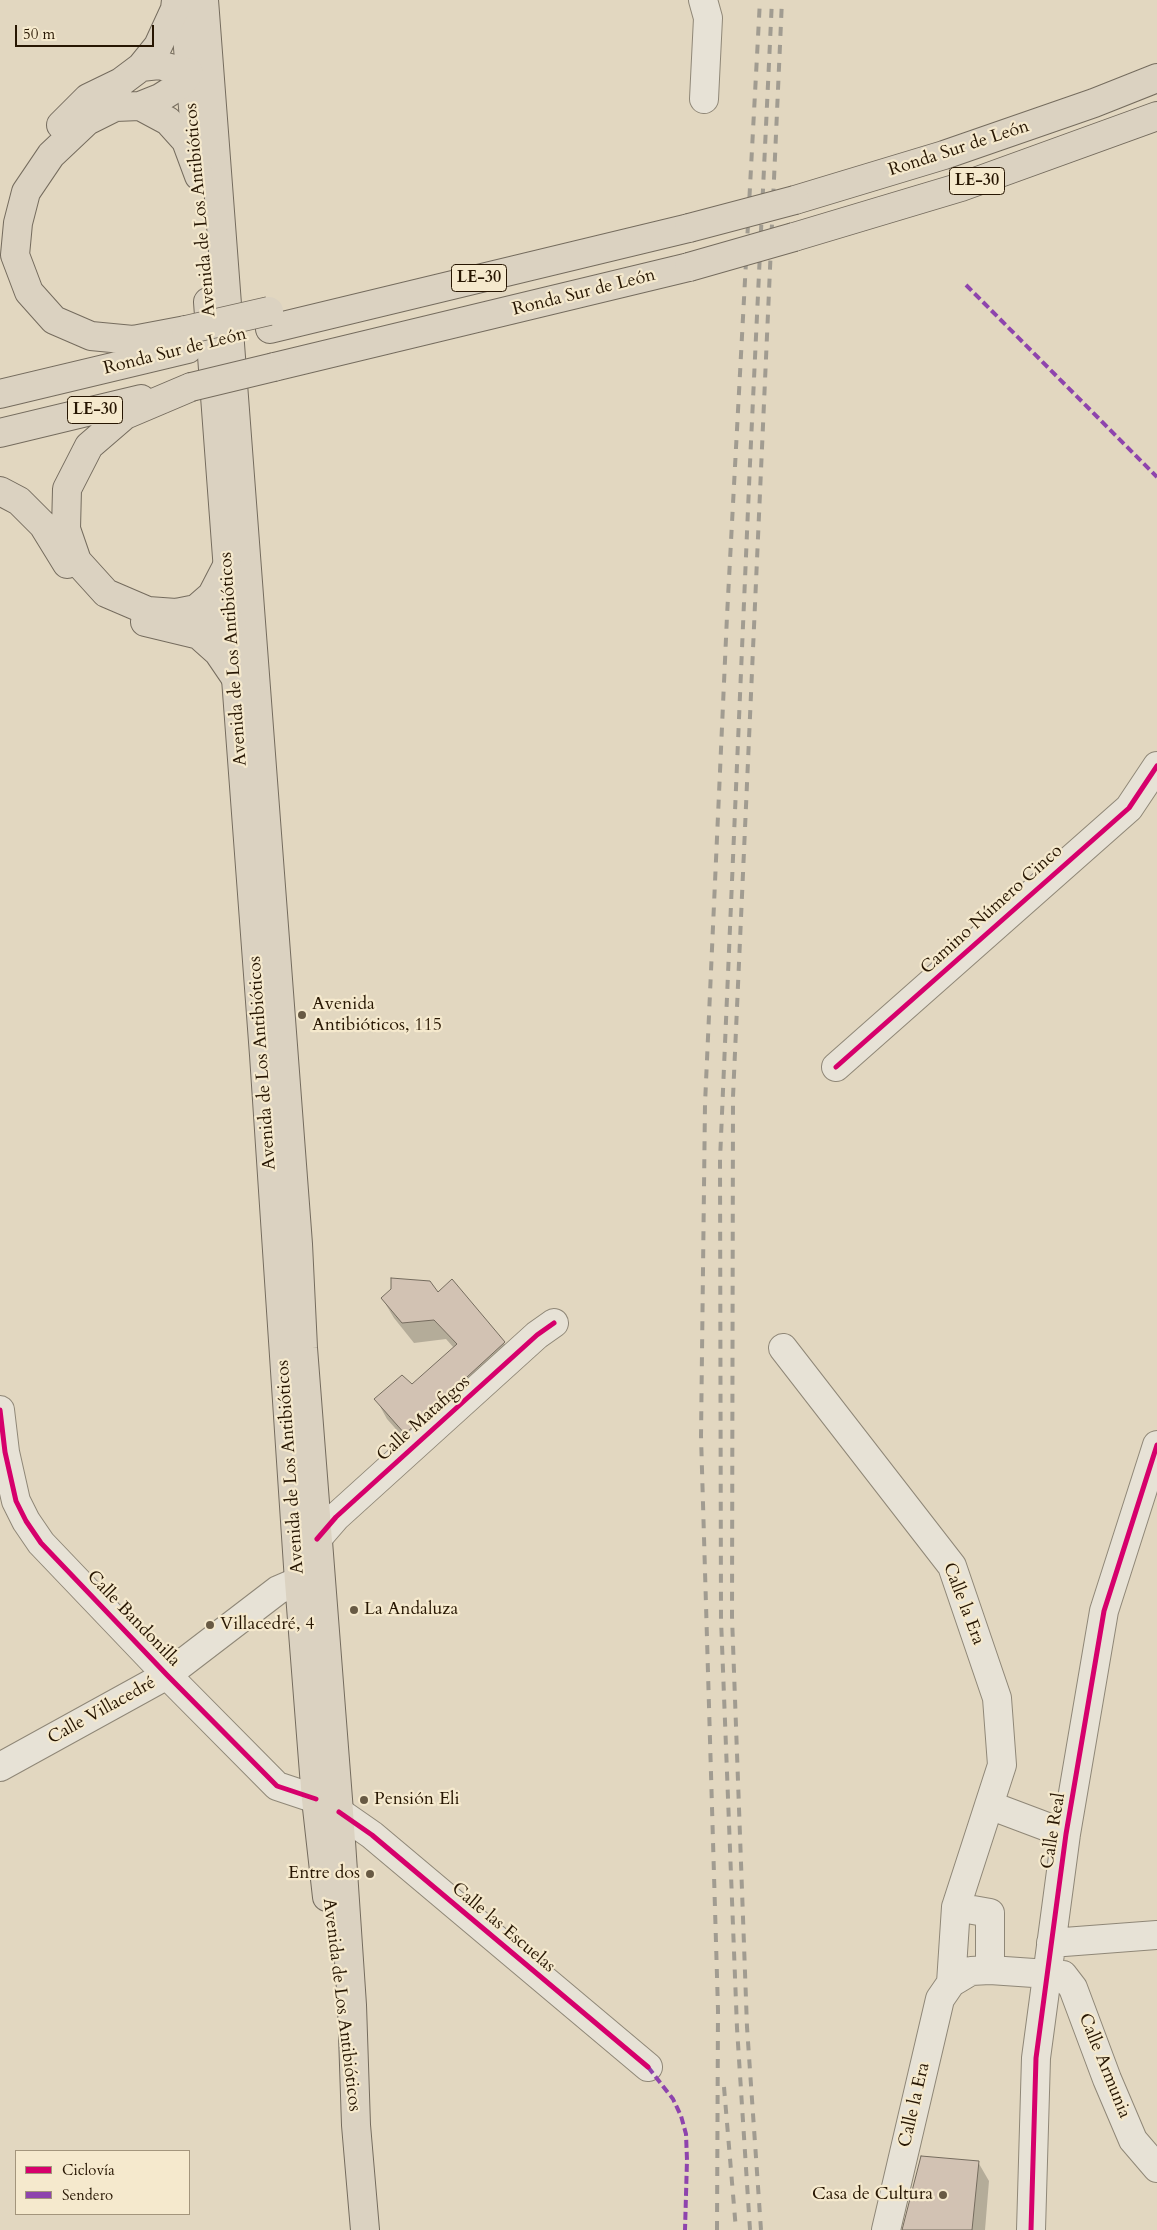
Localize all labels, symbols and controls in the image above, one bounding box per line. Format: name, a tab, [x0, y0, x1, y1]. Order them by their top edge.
scale bar	[18, 15, 156, 47]
text: 50 m	[23, 24, 55, 44]
street label: Avenida de Los Antibióticos	[181, 102, 221, 318]
street label: Ronda Sur de León	[886, 116, 1032, 182]
road number: LE-30	[950, 168, 1004, 195]
road number: LE-30	[452, 264, 506, 292]
street label: Ronda Sur de León	[510, 265, 658, 321]
street label: Ronda Sur de León	[101, 324, 249, 380]
road number: LE-30	[68, 396, 122, 424]
street label: Avenida de Los Antibióticos	[216, 551, 252, 767]
street label: Camino Número Cinco	[917, 841, 1067, 979]
street label: Avenida de Los Antibióticos	[245, 955, 281, 1171]
place label: Avenida Antibióticos, 115	[312, 994, 442, 1036]
marker: Avenida Antibióticos, 115	[296, 1009, 308, 1021]
street label: Avenida de Los Antibióticos	[273, 1359, 309, 1575]
street label: Calle Matafigos	[373, 1372, 475, 1466]
street label: Calle la Era	[937, 1560, 989, 1648]
street label: Calle Bandonilla	[82, 1566, 184, 1672]
place label: La Andaluza	[364, 1599, 458, 1621]
marker: La Andaluza	[348, 1604, 360, 1616]
place label: Villacedré, 4	[220, 1614, 315, 1636]
marker: Villacedré, 4	[204, 1619, 216, 1631]
street label: Calle Villacedré	[44, 1673, 160, 1749]
place label: Pensión Eli	[374, 1789, 460, 1811]
street label: Calle Real	[1037, 1791, 1071, 1871]
marker: Pensión Eli	[358, 1794, 370, 1806]
place label: Entre dos	[288, 1863, 360, 1885]
marker: Entre dos	[364, 1868, 376, 1880]
street label: Calle las Escuelas	[447, 1878, 559, 1978]
street label: Avenida de Los Antibióticos	[317, 1897, 365, 2113]
street label: Calle Armunia	[1073, 2010, 1135, 2122]
street label: Calle la Era	[895, 2061, 935, 2149]
legend	[15, 2150, 190, 2215]
text: Ciclovía	[62, 2160, 115, 2180]
place label: Casa de Cultura	[812, 2184, 933, 2206]
text: Sendero	[62, 2185, 113, 2205]
marker: Casa de Cultura	[937, 2189, 949, 2201]

